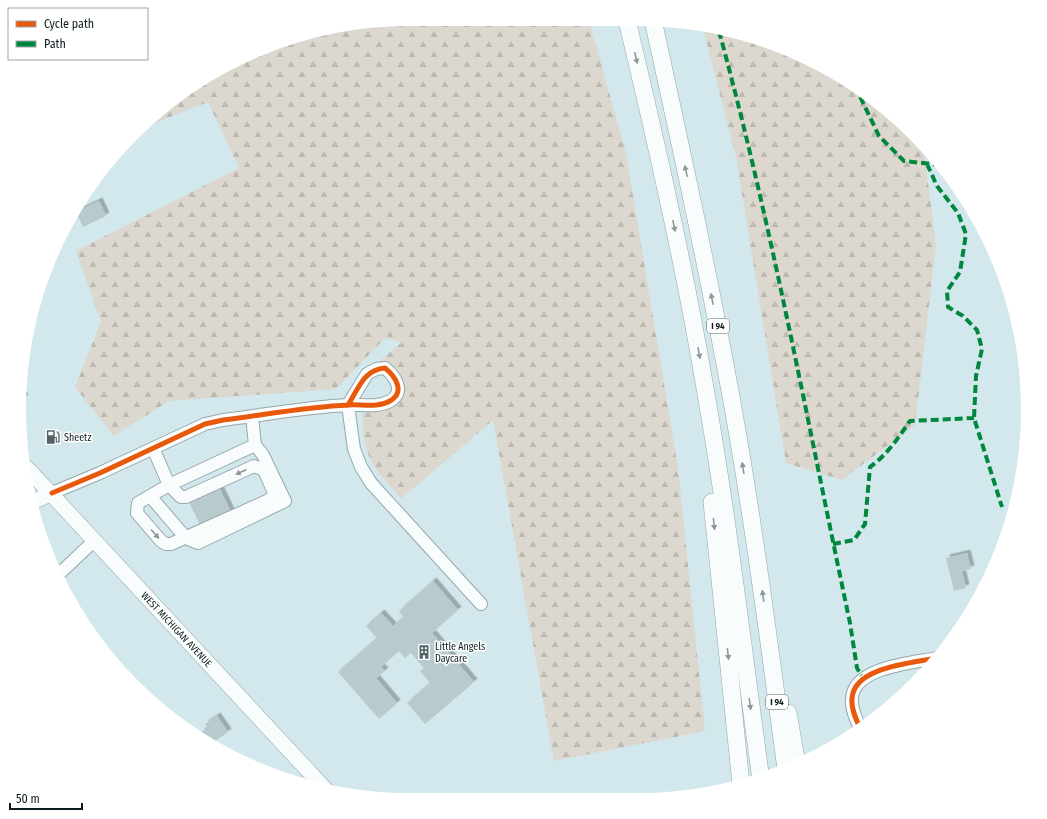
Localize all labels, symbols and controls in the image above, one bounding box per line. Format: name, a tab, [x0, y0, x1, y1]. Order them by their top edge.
legend	[8, 8, 148, 60]
text: Cycle path	[44, 17, 94, 31]
text: Path	[44, 37, 66, 51]
one-way arrow	[634, 52, 640, 64]
one-way arrow	[683, 165, 689, 177]
one-way arrow	[671, 219, 677, 232]
one-way arrow	[709, 293, 715, 305]
road number: I 94	[707, 319, 729, 333]
one-way arrow	[696, 347, 702, 359]
fuel station icon: Sheetz	[45, 429, 61, 445]
place label: Sheetz	[64, 432, 91, 444]
one-way arrow	[740, 462, 746, 474]
one-way arrow	[235, 469, 247, 475]
one-way arrow	[711, 518, 717, 530]
one-way arrow	[151, 529, 160, 539]
street label: WEST MICHIGAN AVENUE	[138, 590, 214, 670]
one-way arrow	[760, 590, 766, 602]
place label: Little Angels Daycare	[435, 641, 485, 665]
building icon: Little Angels Daycare	[416, 644, 432, 660]
one-way arrow	[724, 648, 731, 660]
road number: I 94	[766, 695, 788, 709]
one-way arrow	[747, 697, 753, 710]
scale bar	[10, 785, 82, 811]
text: 50 m	[16, 792, 40, 806]

